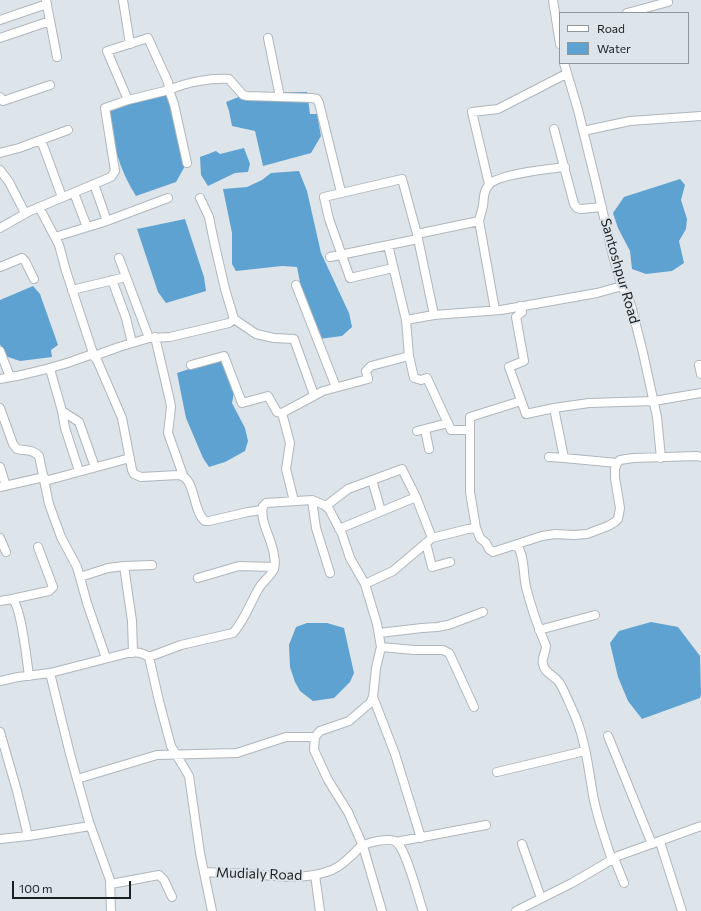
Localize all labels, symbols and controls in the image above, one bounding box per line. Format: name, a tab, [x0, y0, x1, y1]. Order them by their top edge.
legend	[559, 12, 689, 64]
text: Road	[597, 21, 625, 35]
text: Water	[597, 41, 631, 55]
street label: Santoshpur Road	[597, 216, 643, 326]
street label: Mudialy Road	[216, 864, 302, 884]
scale bar	[14, 873, 133, 899]
text: 100 m	[19, 881, 53, 895]

